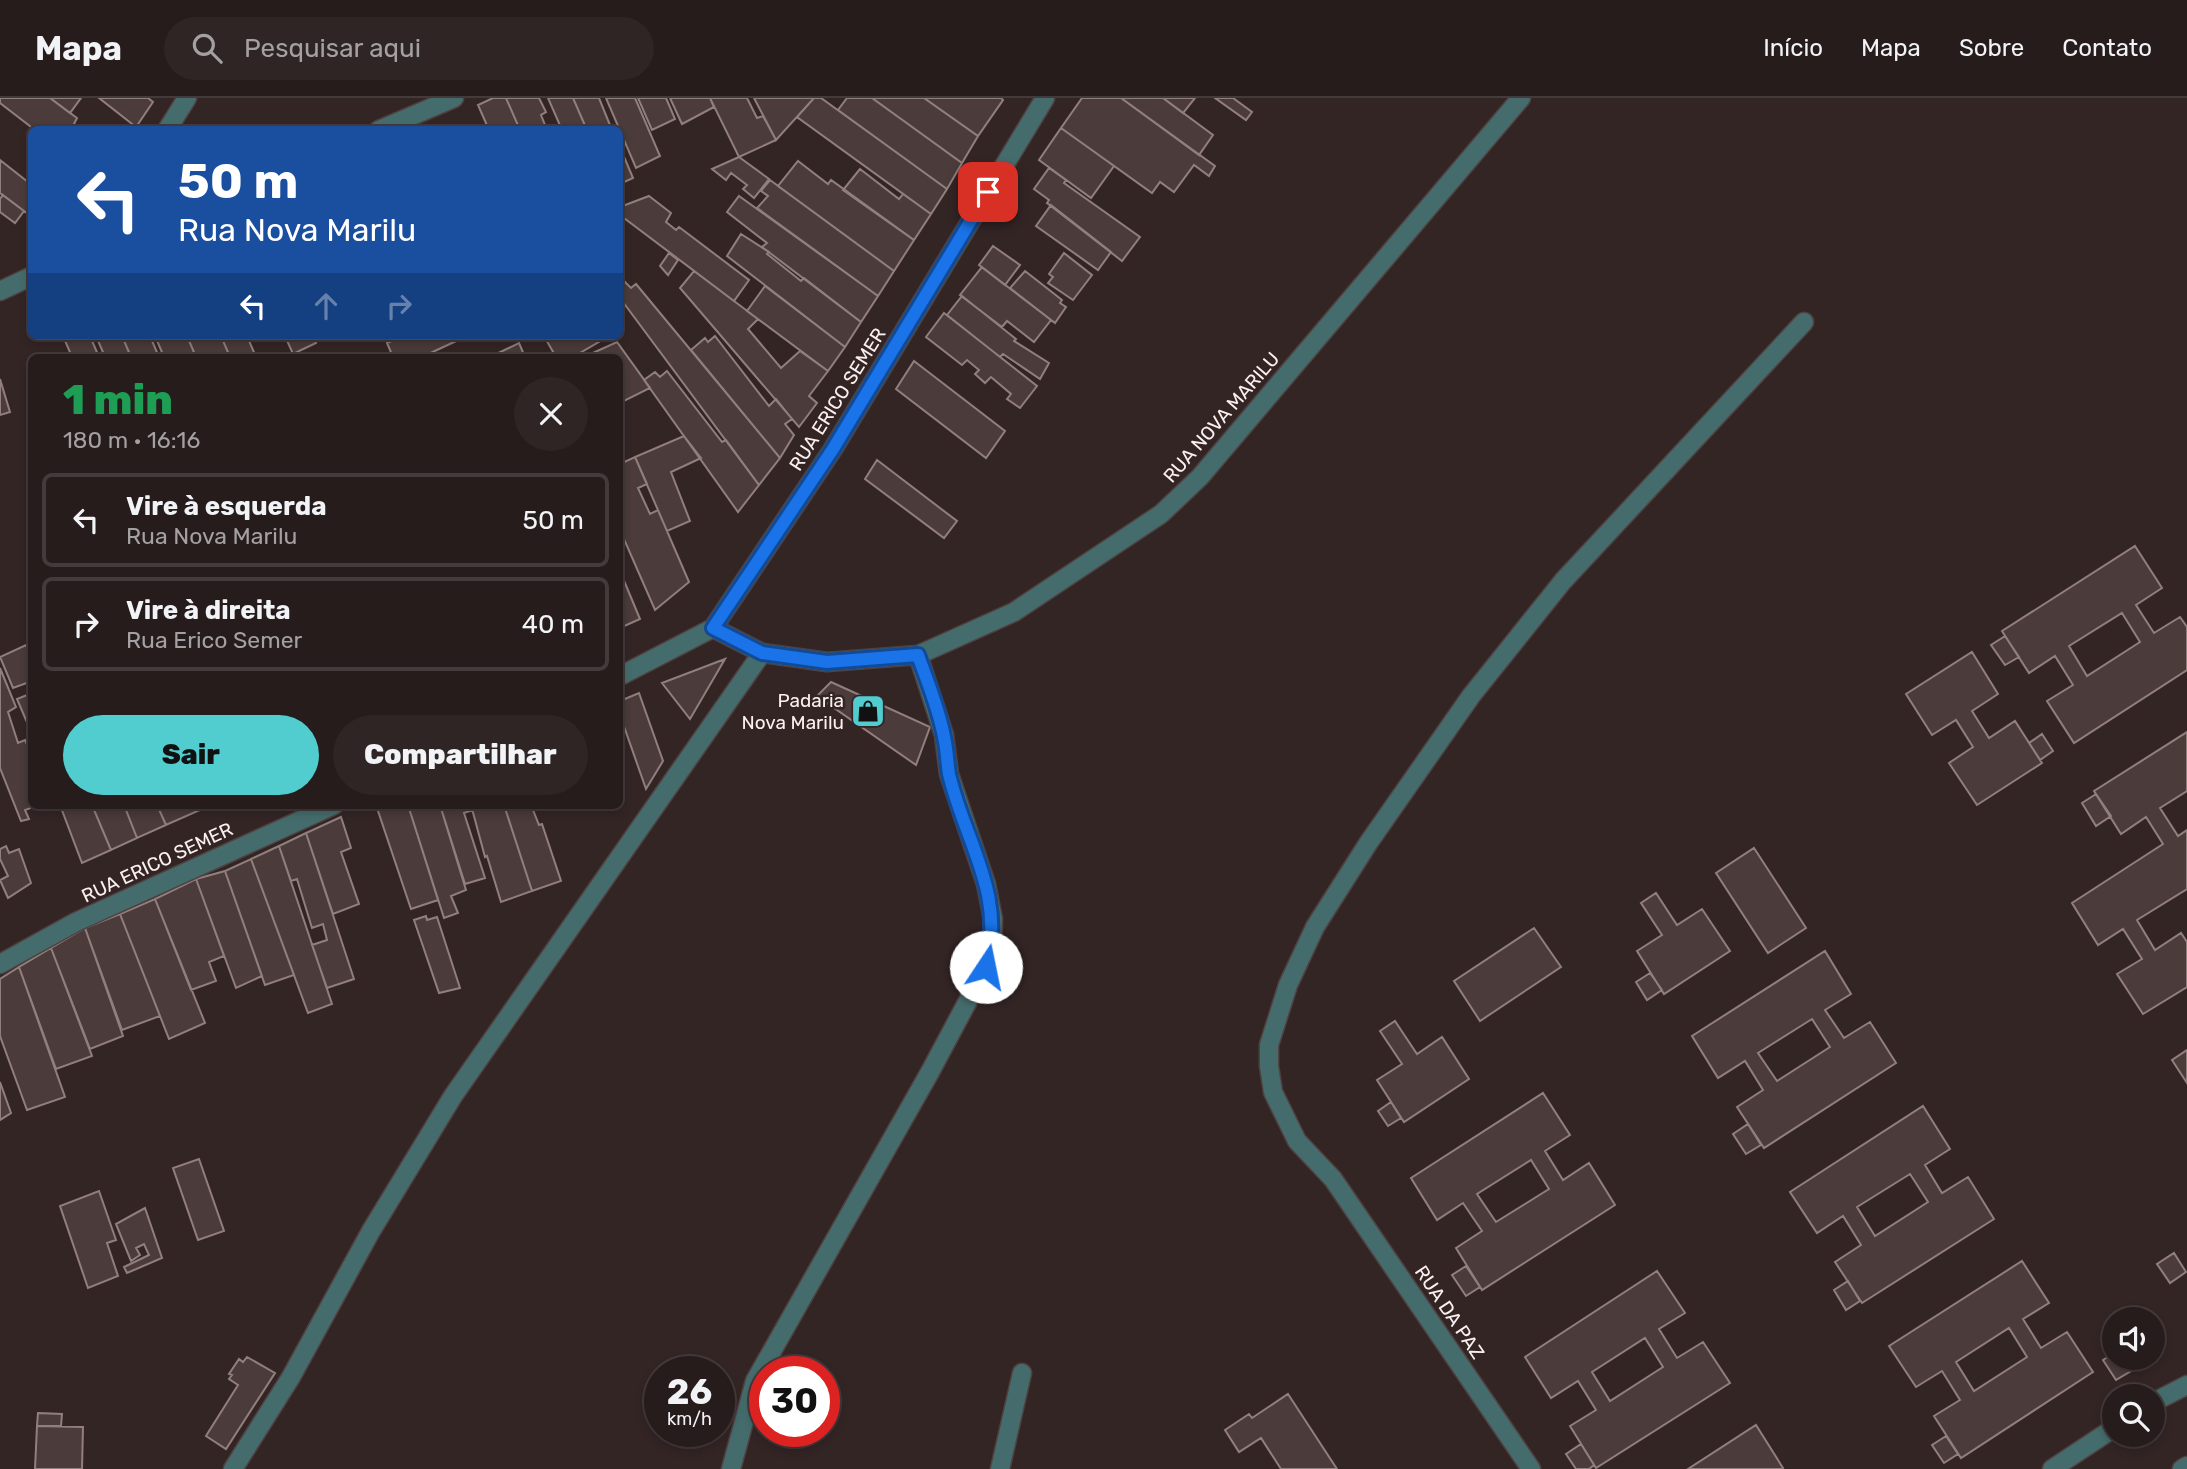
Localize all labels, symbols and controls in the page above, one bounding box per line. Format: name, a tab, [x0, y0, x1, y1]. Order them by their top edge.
search box	[164, 17, 654, 80]
text: Mapa	[35, 29, 122, 68]
icon: search	[188, 29, 226, 67]
text: Pesquisar aqui	[244, 33, 421, 64]
text: Início	[1763, 34, 1823, 62]
text: Mapa	[1861, 34, 1921, 62]
text: Sobre	[1959, 34, 2024, 62]
text: Contato	[2062, 34, 2152, 62]
text: 50 m	[178, 152, 298, 210]
icon: left	[63, 154, 154, 245]
pin	[958, 162, 1018, 222]
icon: arrive	[969, 173, 1007, 211]
text: Rua Nova Marilu	[178, 211, 416, 249]
icon: left	[234, 287, 272, 325]
icon: ahead	[307, 287, 345, 325]
icon: right	[380, 287, 418, 325]
street label: RUA ERICO SEMER	[784, 324, 891, 475]
street label: RUA NOVA MARILU	[1158, 347, 1284, 487]
text: 1 min	[63, 375, 173, 425]
button: close	[514, 377, 588, 451]
text: 180 m · 16:16	[63, 426, 200, 454]
text: Vire à esquerda	[126, 491, 327, 522]
icon: left	[67, 501, 105, 539]
text: 50 m	[523, 505, 584, 536]
text: Rua Nova Marilu	[126, 522, 297, 550]
text: Vire à direita	[126, 595, 291, 626]
icon: right	[67, 605, 105, 643]
text: 40 m	[522, 609, 584, 640]
text: Rua Erico Semer	[126, 626, 302, 654]
place label: Padaria Nova Marilu	[742, 689, 844, 734]
shop icon: Padaria Nova Marilu	[849, 692, 887, 730]
button: Sair	[63, 715, 319, 795]
button: Compartilhar	[333, 715, 588, 795]
street label: RUA ERICO SEMER	[78, 817, 236, 908]
position arrow	[949, 930, 1023, 1004]
street label: RUA DA PAZ	[1410, 1261, 1489, 1363]
map controls	[2102, 1307, 2165, 1447]
button: sound	[2102, 1307, 2165, 1370]
speed limit sign: 30	[749, 1356, 840, 1447]
text: 26	[667, 1371, 712, 1413]
button: search	[2102, 1384, 2165, 1447]
text: km/h	[667, 1408, 712, 1430]

